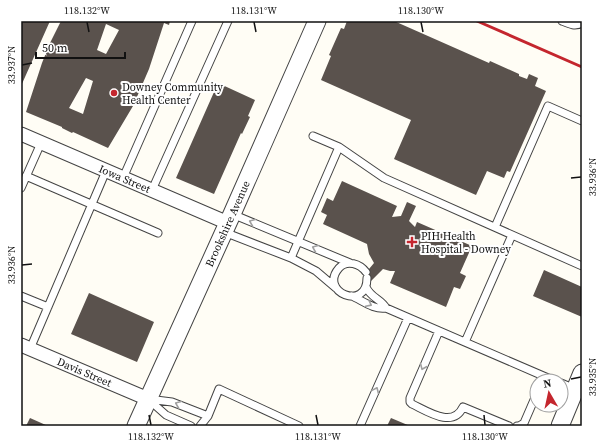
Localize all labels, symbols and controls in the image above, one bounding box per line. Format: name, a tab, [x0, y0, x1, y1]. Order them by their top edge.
text: 118.132°W	[64, 4, 110, 17]
text: 118.131°W	[231, 4, 277, 17]
text: 118.130°W	[398, 4, 444, 17]
scale bar	[36, 34, 125, 60]
text: 50 m	[42, 40, 68, 56]
text: 33.937°N	[5, 46, 18, 84]
place label: Downey Community Health Center	[122, 80, 223, 108]
marker: Downey Community Health Center	[109, 88, 119, 98]
text: 33.936°N	[586, 158, 599, 196]
street label: Iowa Street	[96, 161, 153, 197]
street label: Brookshire Avenue	[202, 178, 254, 269]
one-way arrow	[249, 219, 256, 227]
place label: PIH Health Hospital - Downey	[421, 229, 511, 257]
marker: PIH Health Hospital - Downey	[406, 236, 418, 248]
one-way arrow	[311, 245, 319, 253]
text: 33.936°N	[5, 246, 18, 284]
one-way arrow	[364, 300, 372, 307]
street label: Davis Street	[55, 354, 114, 391]
text: 33.935°N	[586, 358, 599, 396]
one-way arrow	[420, 363, 428, 370]
north arrow	[529, 373, 569, 413]
text: N	[542, 376, 553, 392]
one-way arrow	[371, 387, 379, 395]
one-way arrow	[175, 401, 182, 409]
text: 118.132°W	[128, 430, 174, 443]
text: 118.131°W	[295, 430, 341, 443]
text: 118.130°W	[462, 430, 508, 443]

